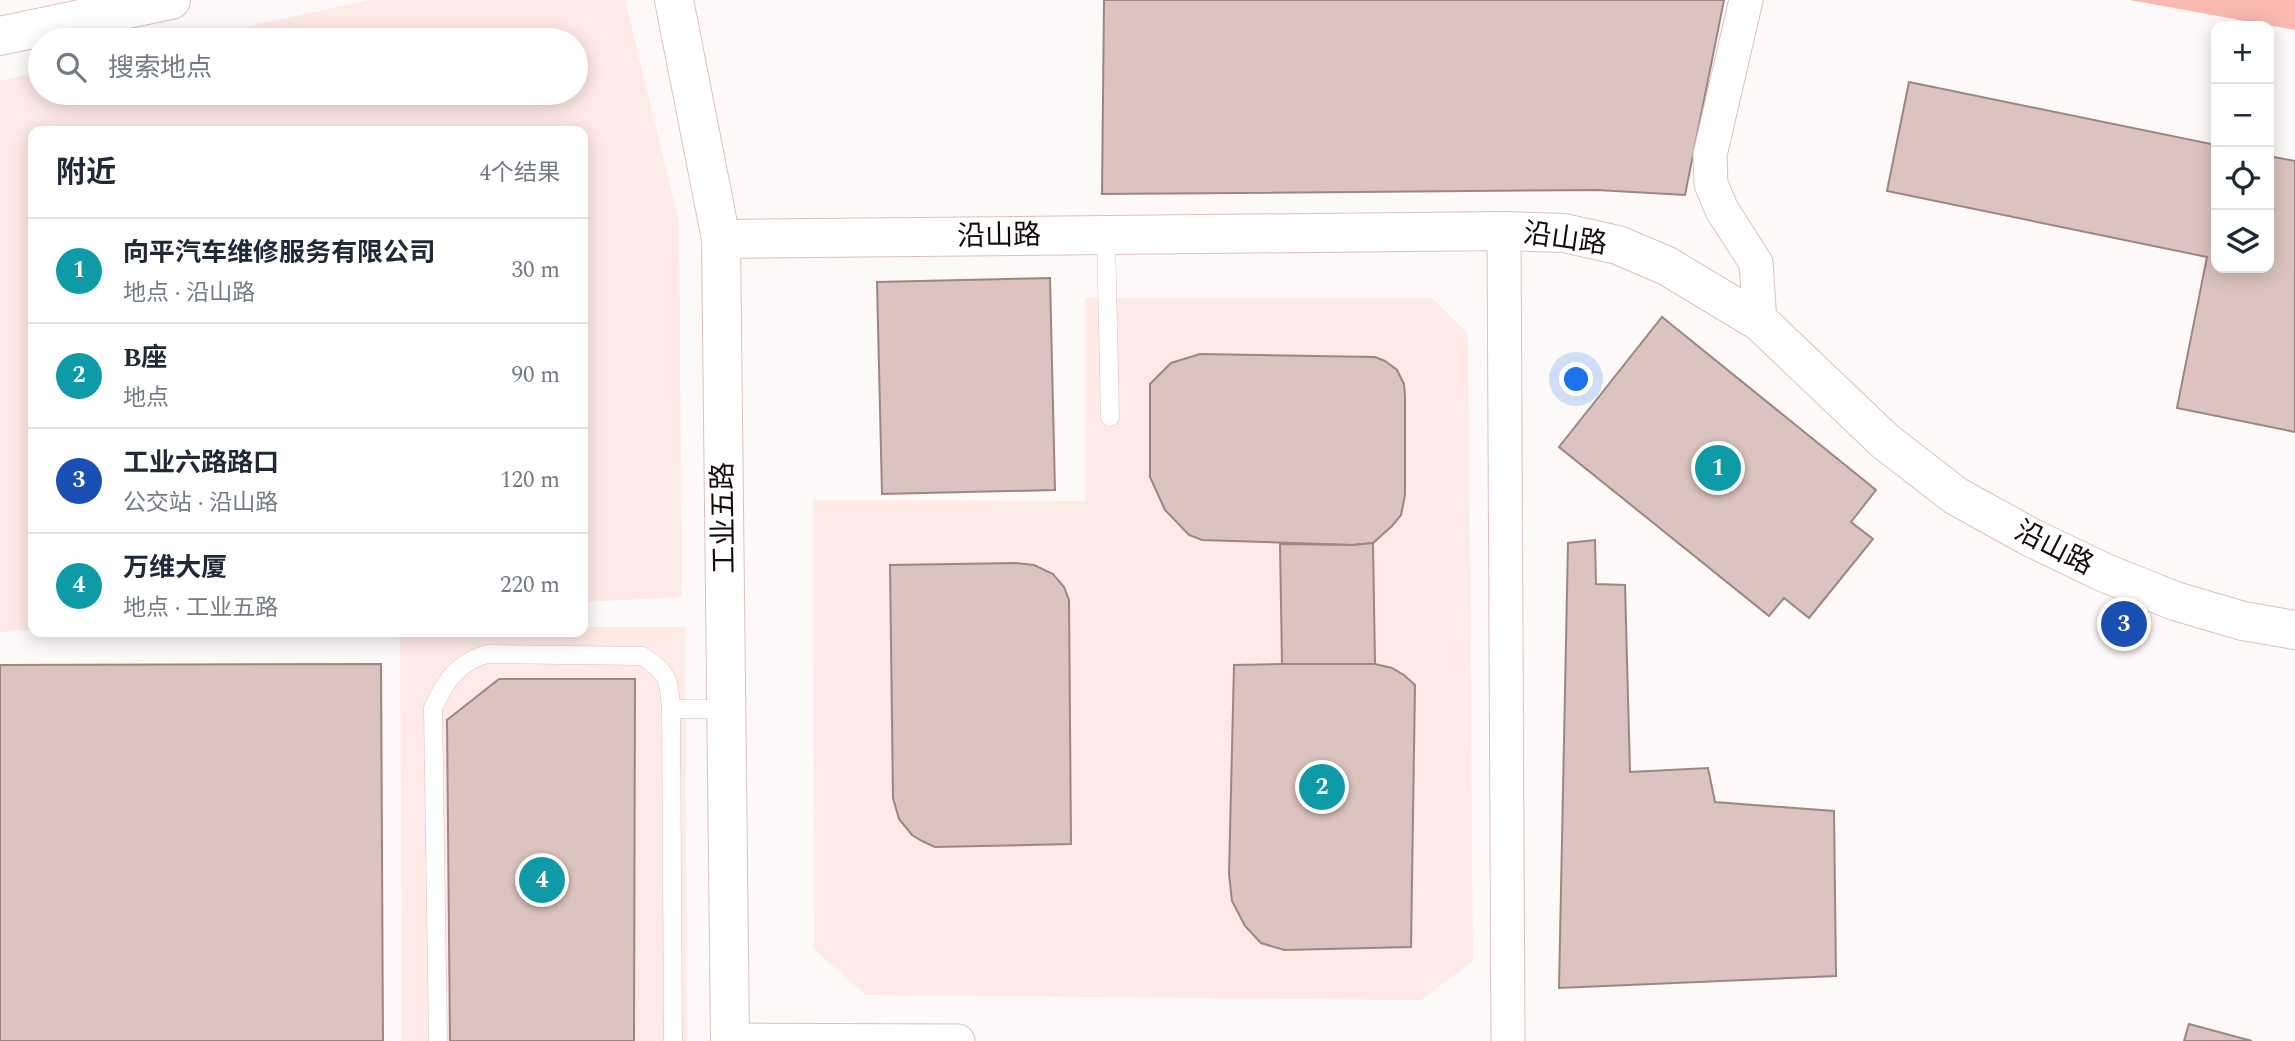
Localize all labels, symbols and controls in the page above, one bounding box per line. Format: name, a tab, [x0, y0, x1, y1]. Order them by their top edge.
map controls	[2211, 21, 2274, 273]
button: +	[2211, 21, 2274, 84]
search box	[28, 28, 588, 105]
icon: search	[52, 48, 90, 86]
text: 搜索地点	[108, 48, 212, 88]
button: −	[2211, 84, 2274, 147]
button: locate	[2211, 147, 2274, 210]
text: 附近	[56, 150, 116, 196]
text: 4个结果	[480, 156, 560, 191]
button: layers	[2211, 210, 2274, 273]
street label: 沿山路	[1520, 212, 1610, 266]
street label: 沿山路	[957, 214, 1041, 258]
text: 向平汽车维修服务有限公司	[123, 233, 435, 273]
text: 1	[73, 253, 85, 288]
text: 30 m	[511, 253, 560, 288]
text: 地点 · 沿山路	[123, 276, 255, 311]
text: B座	[123, 338, 167, 378]
text: 2	[73, 358, 85, 393]
text: 90 m	[511, 358, 560, 393]
your location	[1559, 362, 1593, 396]
text: 地点	[123, 381, 169, 416]
pin: 1	[1695, 442, 1741, 494]
text: 工业六路路口	[123, 443, 279, 483]
street label: 工业五路	[702, 462, 746, 574]
text: 3	[73, 463, 85, 498]
text: 120 m	[500, 463, 560, 498]
text: 公交站 · 沿山路	[123, 486, 278, 521]
street label: 沿山路	[2007, 510, 2101, 586]
text: 万维大厦	[123, 548, 227, 588]
text: 4	[73, 568, 85, 603]
text: 220 m	[500, 568, 560, 603]
text: 地点 · 工业五路	[123, 591, 278, 626]
pin: 3	[2101, 598, 2147, 650]
pin: 2	[1299, 761, 1345, 813]
pin: 4	[519, 854, 565, 906]

